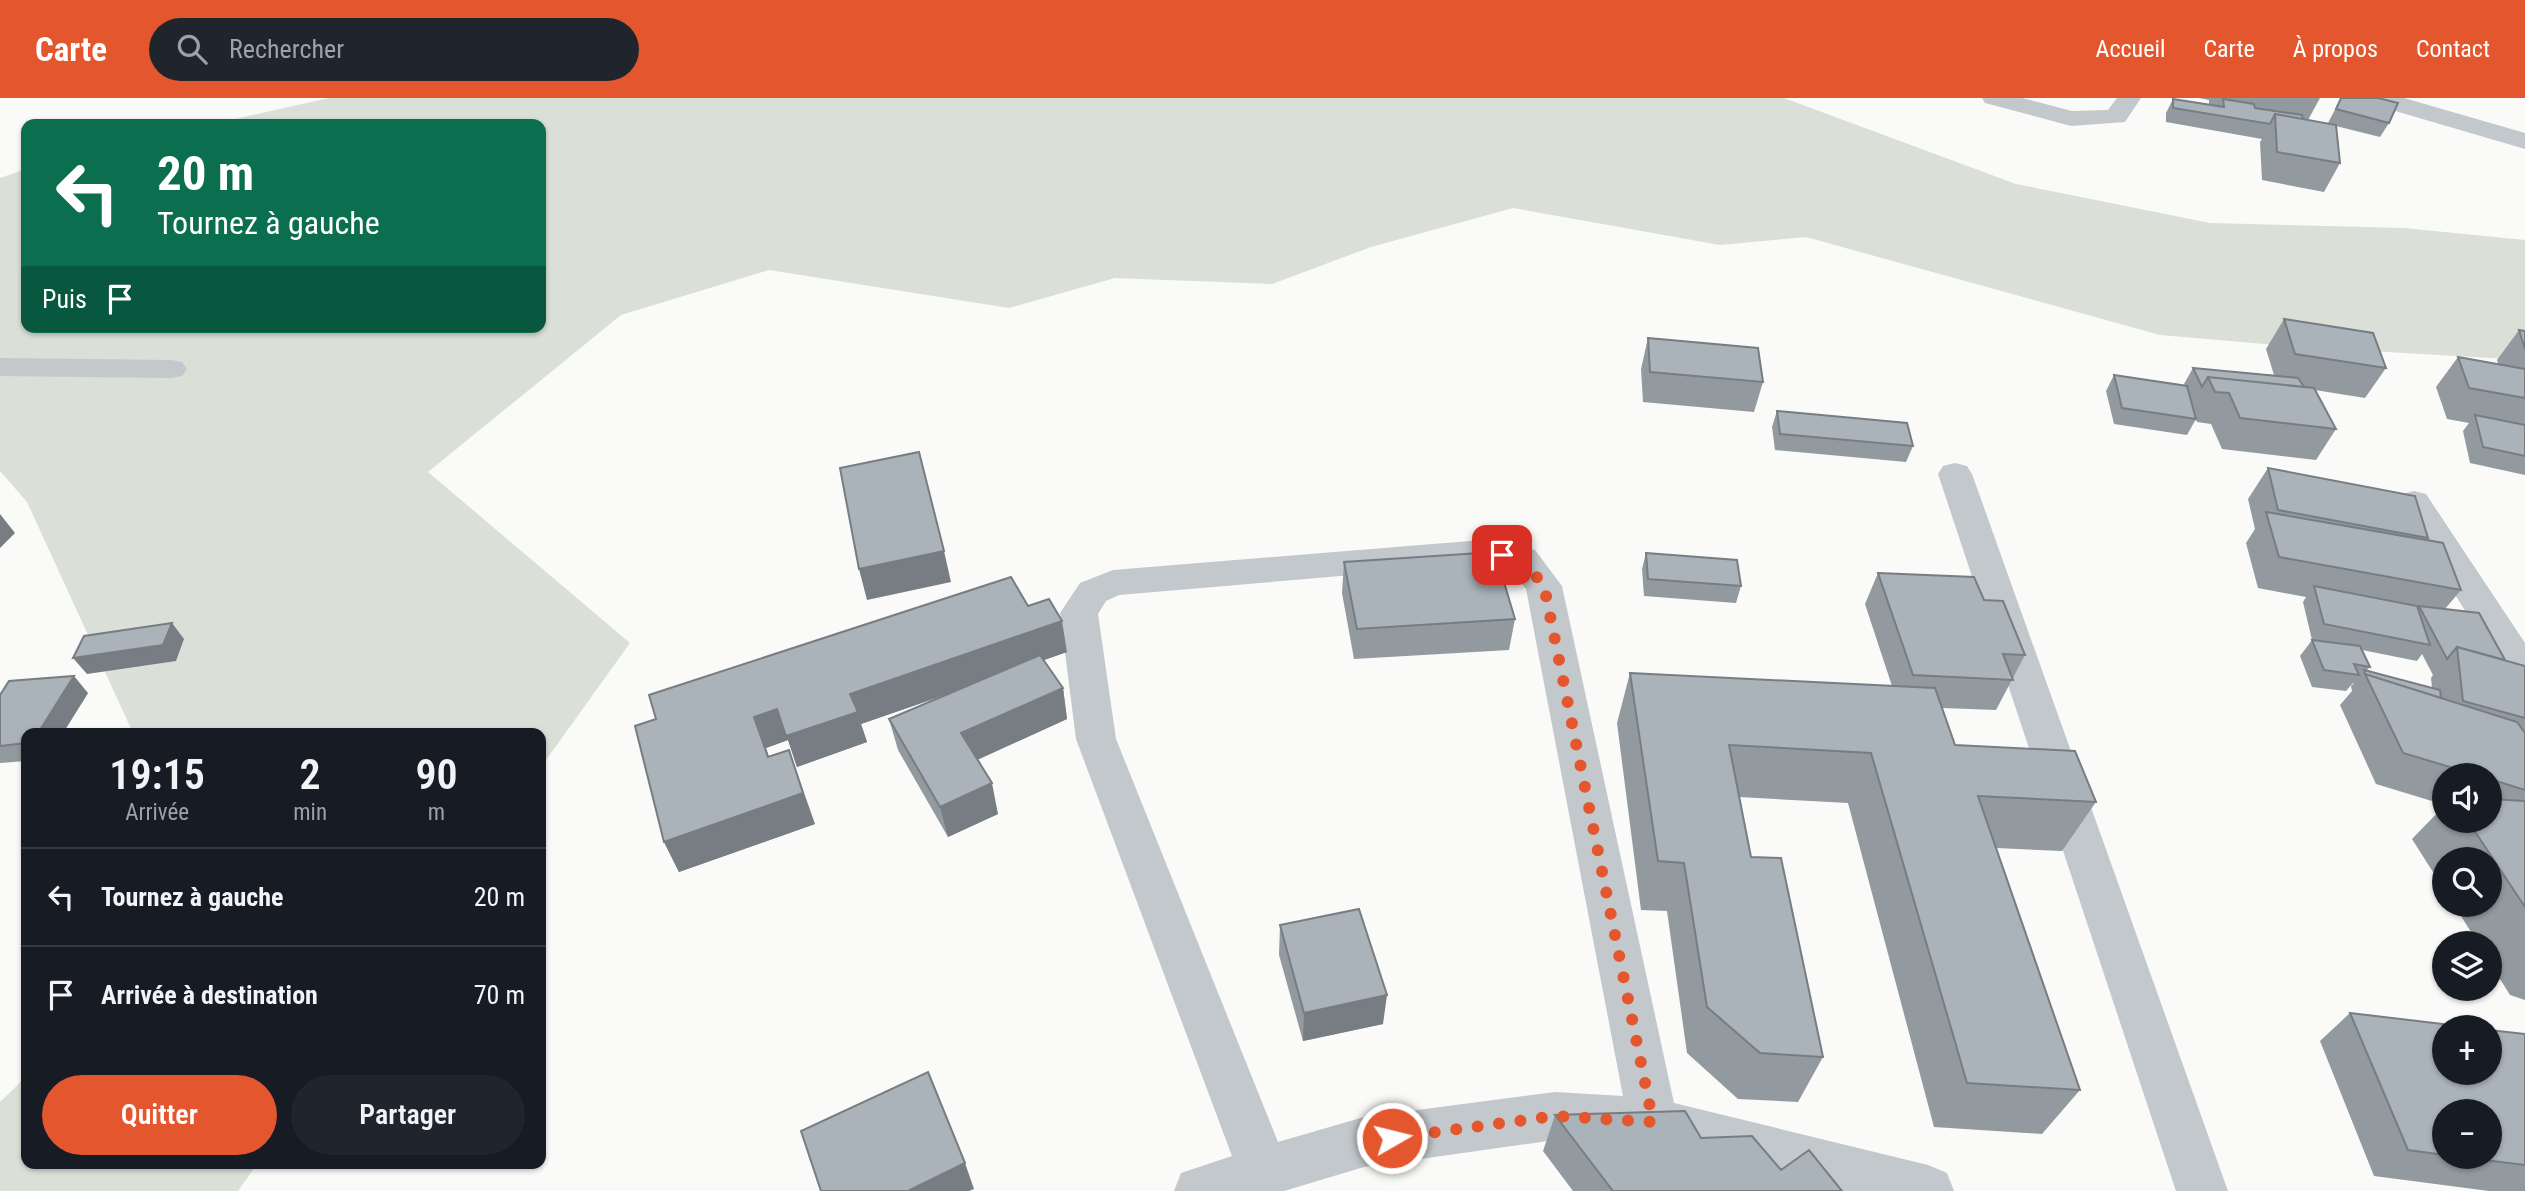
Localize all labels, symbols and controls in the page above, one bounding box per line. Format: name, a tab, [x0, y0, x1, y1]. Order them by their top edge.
search box	[149, 18, 639, 81]
text: Carte	[35, 30, 107, 69]
icon: search	[173, 30, 211, 68]
text: Rechercher	[229, 34, 344, 64]
text: Accueil	[2096, 35, 2165, 63]
text: Carte	[2203, 35, 2255, 63]
text: À propos	[2293, 35, 2378, 63]
text: Contact	[2416, 35, 2490, 63]
text: 20 m	[157, 145, 254, 202]
icon: left	[42, 147, 133, 238]
text: Tournez à gauche	[157, 204, 380, 242]
icon: arrive	[101, 280, 139, 318]
text: Puis	[42, 284, 87, 314]
pin	[1472, 525, 1532, 585]
icon: arrive	[1483, 536, 1521, 574]
text: 19:15	[109, 750, 205, 799]
text: 2	[300, 750, 321, 799]
text: 90	[415, 750, 458, 799]
map controls	[2432, 763, 2502, 1169]
button: sound	[2432, 763, 2502, 833]
text: Arrivée	[125, 799, 189, 826]
text: min	[293, 799, 327, 826]
text: m	[428, 799, 445, 826]
button: search	[2432, 847, 2502, 917]
icon: left	[42, 878, 80, 916]
text: Tournez à gauche	[101, 882, 283, 912]
text: 20 m	[474, 882, 525, 912]
button: layers	[2432, 931, 2502, 1001]
icon: arrive	[42, 976, 80, 1014]
text: Arrivée à destination	[101, 980, 318, 1010]
text: 70 m	[474, 980, 525, 1010]
button: +	[2432, 1015, 2502, 1085]
button: Quitter	[42, 1075, 277, 1155]
button: Partager	[291, 1075, 525, 1155]
button: −	[2432, 1099, 2502, 1169]
position arrow	[1355, 1101, 1429, 1175]

